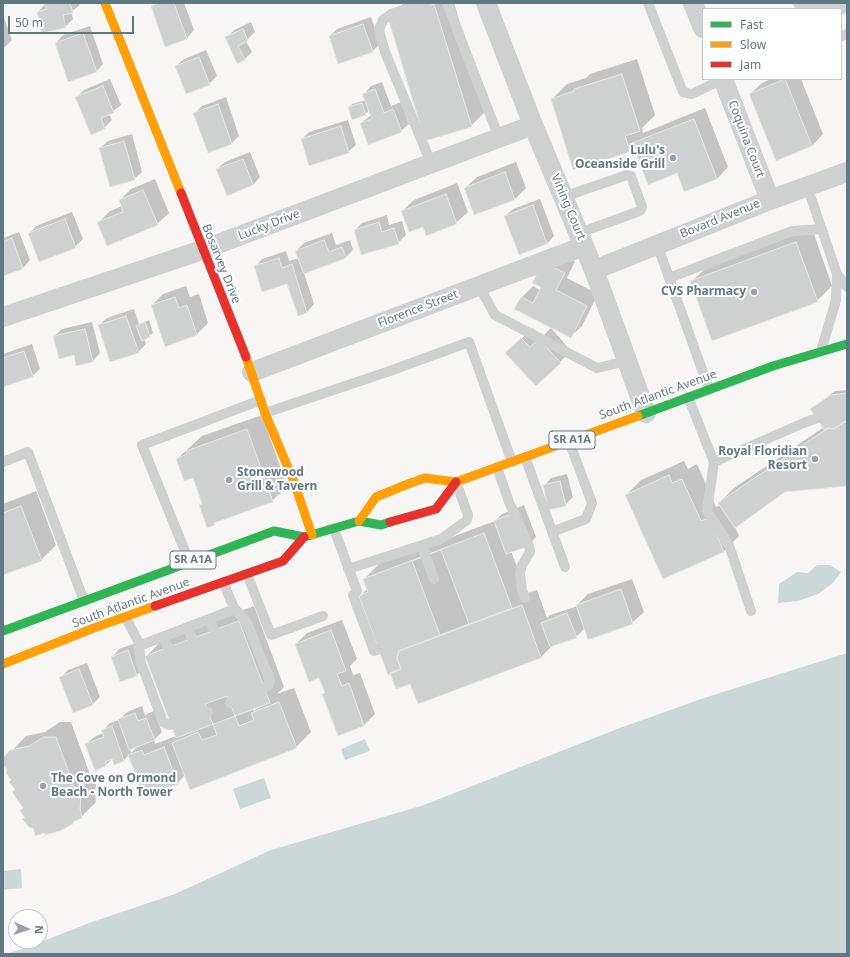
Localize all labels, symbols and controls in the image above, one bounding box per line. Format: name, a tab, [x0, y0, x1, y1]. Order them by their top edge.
scale bar	[10, 8, 136, 34]
legend	[702, 8, 842, 80]
text: 50 m	[15, 14, 43, 31]
text: Fast	[740, 16, 763, 33]
text: Slow	[740, 36, 766, 53]
text: Jam	[740, 56, 761, 73]
street label: Coquina Court	[725, 98, 767, 180]
place label: Lulu's Oceanside Grill	[575, 144, 665, 172]
marker: Lulu's Oceanside Grill	[668, 153, 678, 163]
street label: Vining Court	[548, 172, 588, 242]
street label: Bovard Avenue	[678, 196, 762, 242]
street label: Lucky Drive	[236, 207, 302, 243]
street label: Bosarvey Drive	[199, 222, 243, 306]
place label: CVS Pharmacy	[661, 285, 746, 299]
street label: Florence Street	[376, 287, 460, 331]
marker: CVS Pharmacy	[749, 287, 759, 297]
street label: South Atlantic Avenue	[597, 367, 719, 423]
road number: SR A1A	[549, 431, 595, 449]
place label: Royal Floridian Resort	[718, 445, 807, 473]
marker: Royal Floridian Resort	[810, 454, 820, 464]
place label: Stonewood Grill & Tavern	[237, 466, 317, 494]
marker: Stonewood Grill & Tavern	[224, 475, 234, 485]
road number: SR A1A	[170, 551, 216, 569]
street label: South Atlantic Avenue	[70, 575, 192, 631]
place label: The Cove on Ormond Beach - North Tower	[51, 772, 176, 800]
marker: The Cove on Ormond Beach - North Tower	[38, 781, 48, 791]
north arrow	[8, 909, 48, 949]
text: N	[32, 925, 47, 934]

